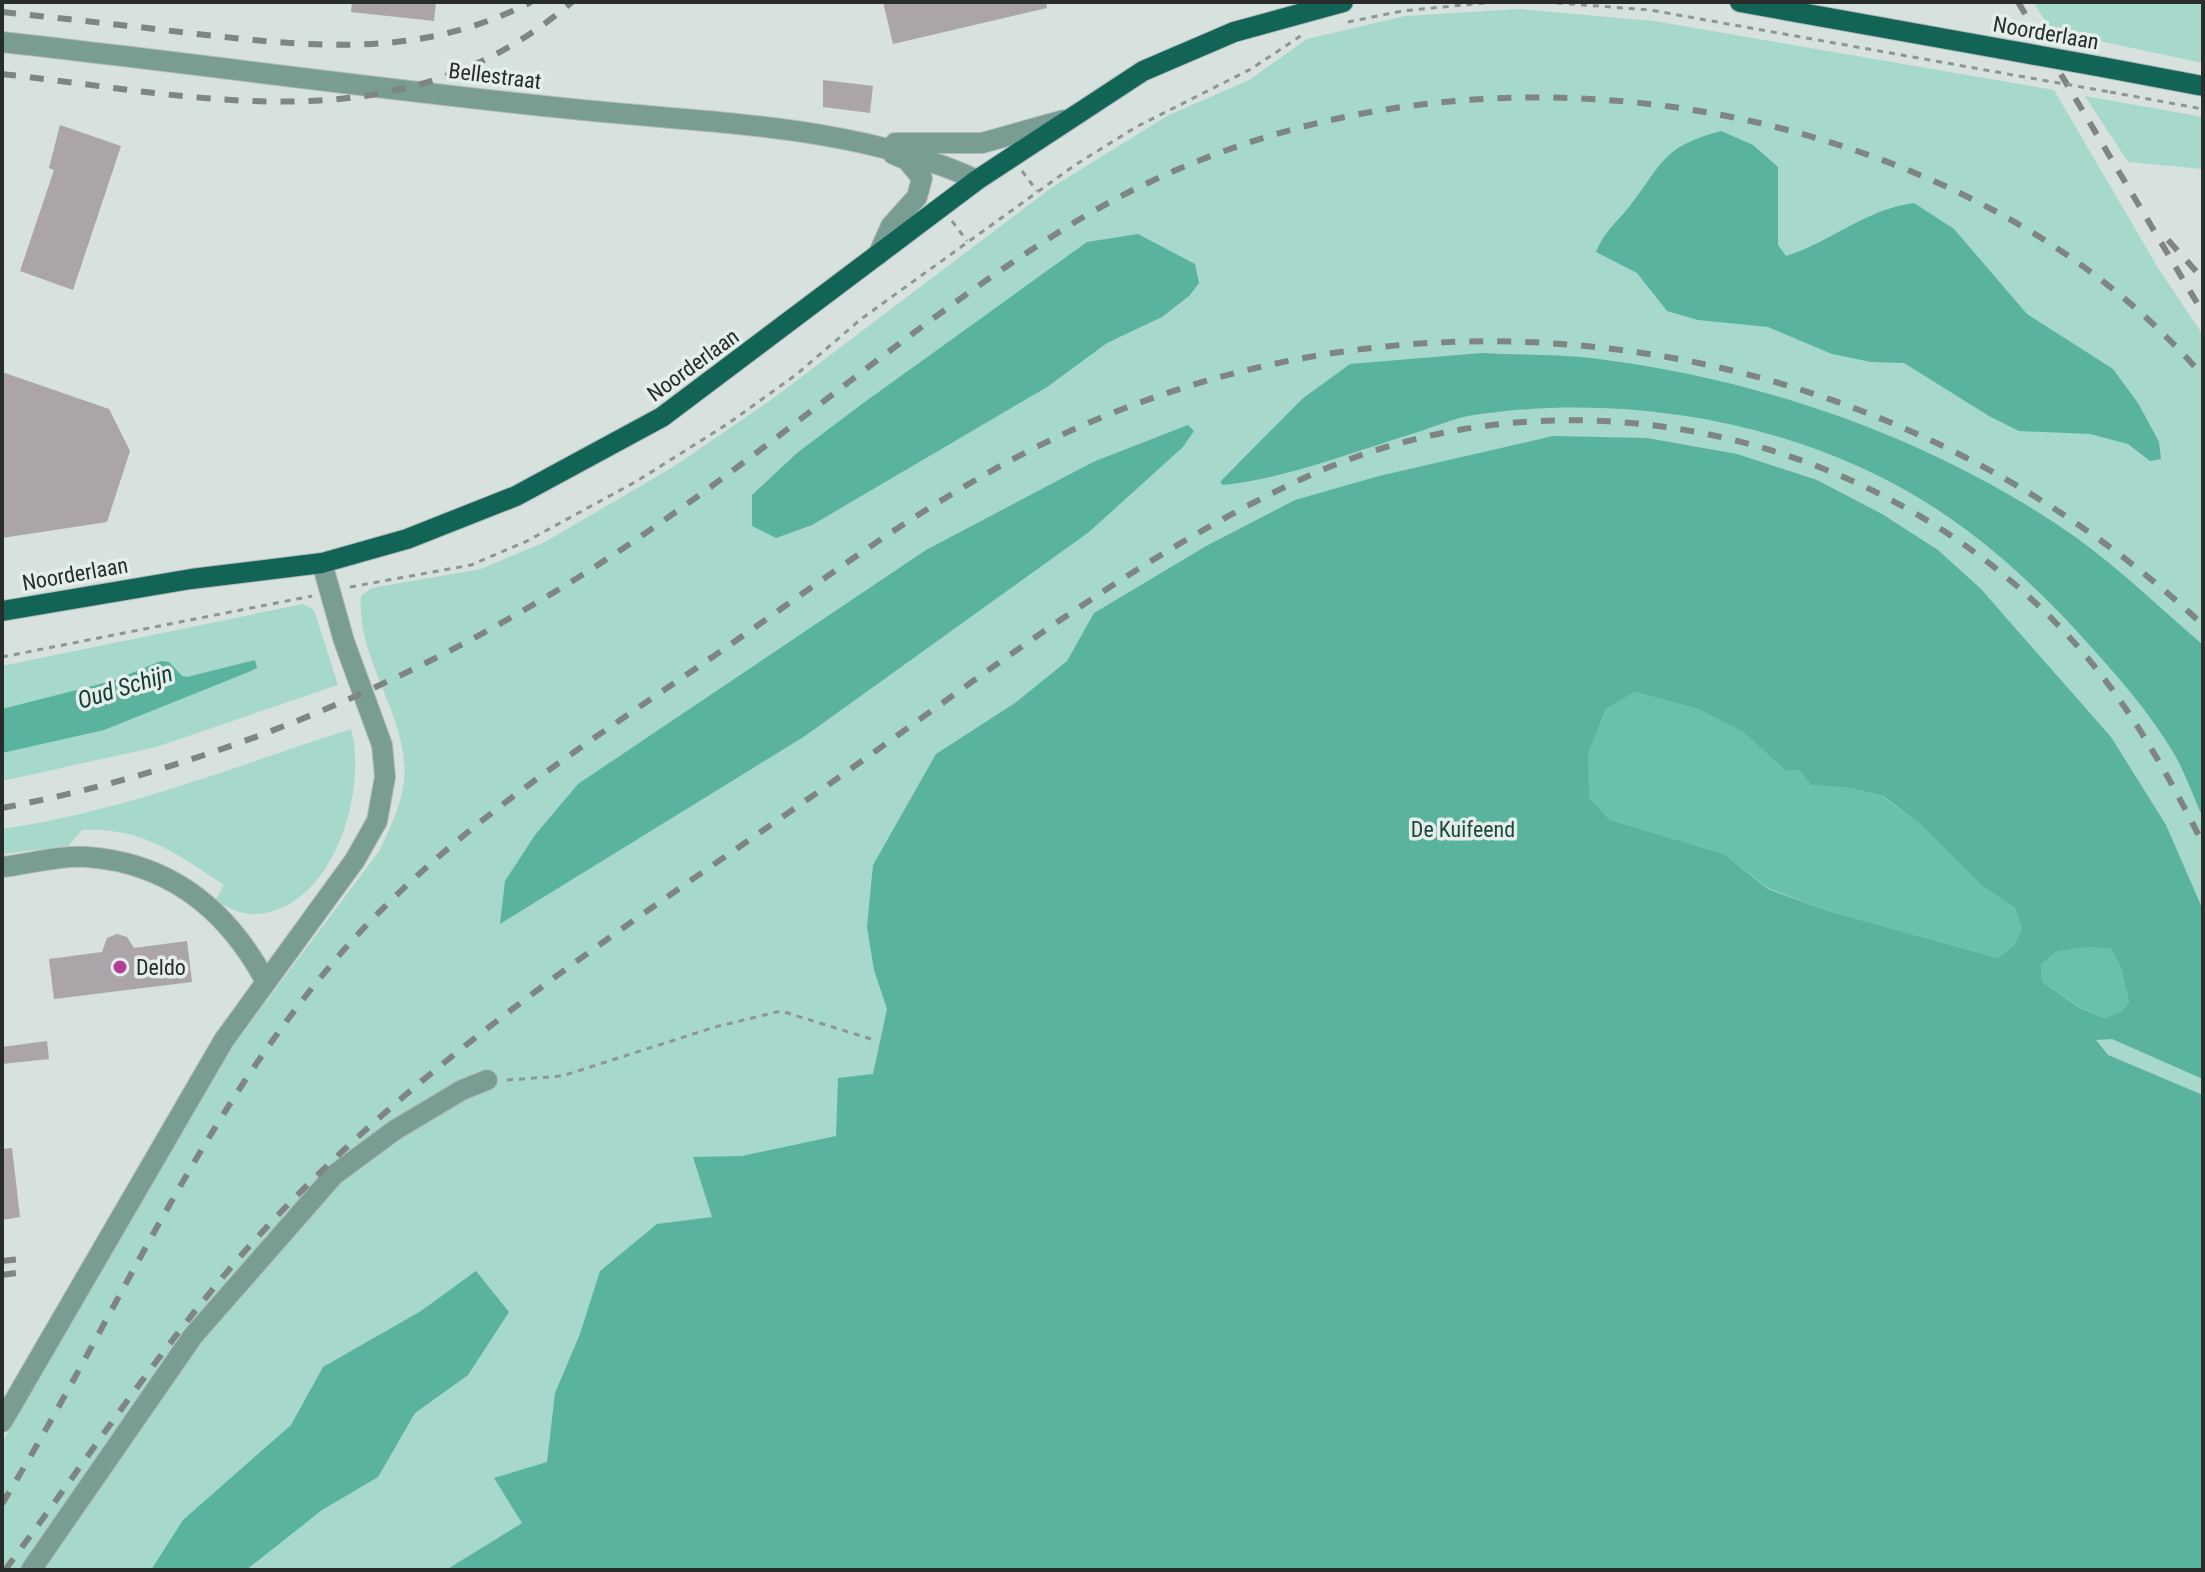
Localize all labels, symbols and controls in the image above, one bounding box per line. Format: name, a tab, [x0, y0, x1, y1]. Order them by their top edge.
street label: Noorderlaan	[1991, 11, 2101, 55]
street label: Bellestraat	[447, 58, 543, 94]
street label: Noorderlaan	[642, 323, 744, 407]
street label: Noorderlaan	[20, 552, 130, 596]
water label: Oud Schijn	[74, 659, 176, 715]
park label: De Kuifeend	[1411, 817, 1515, 842]
place label: Deldo	[136, 955, 186, 980]
marker: Deldo	[111, 958, 129, 976]

